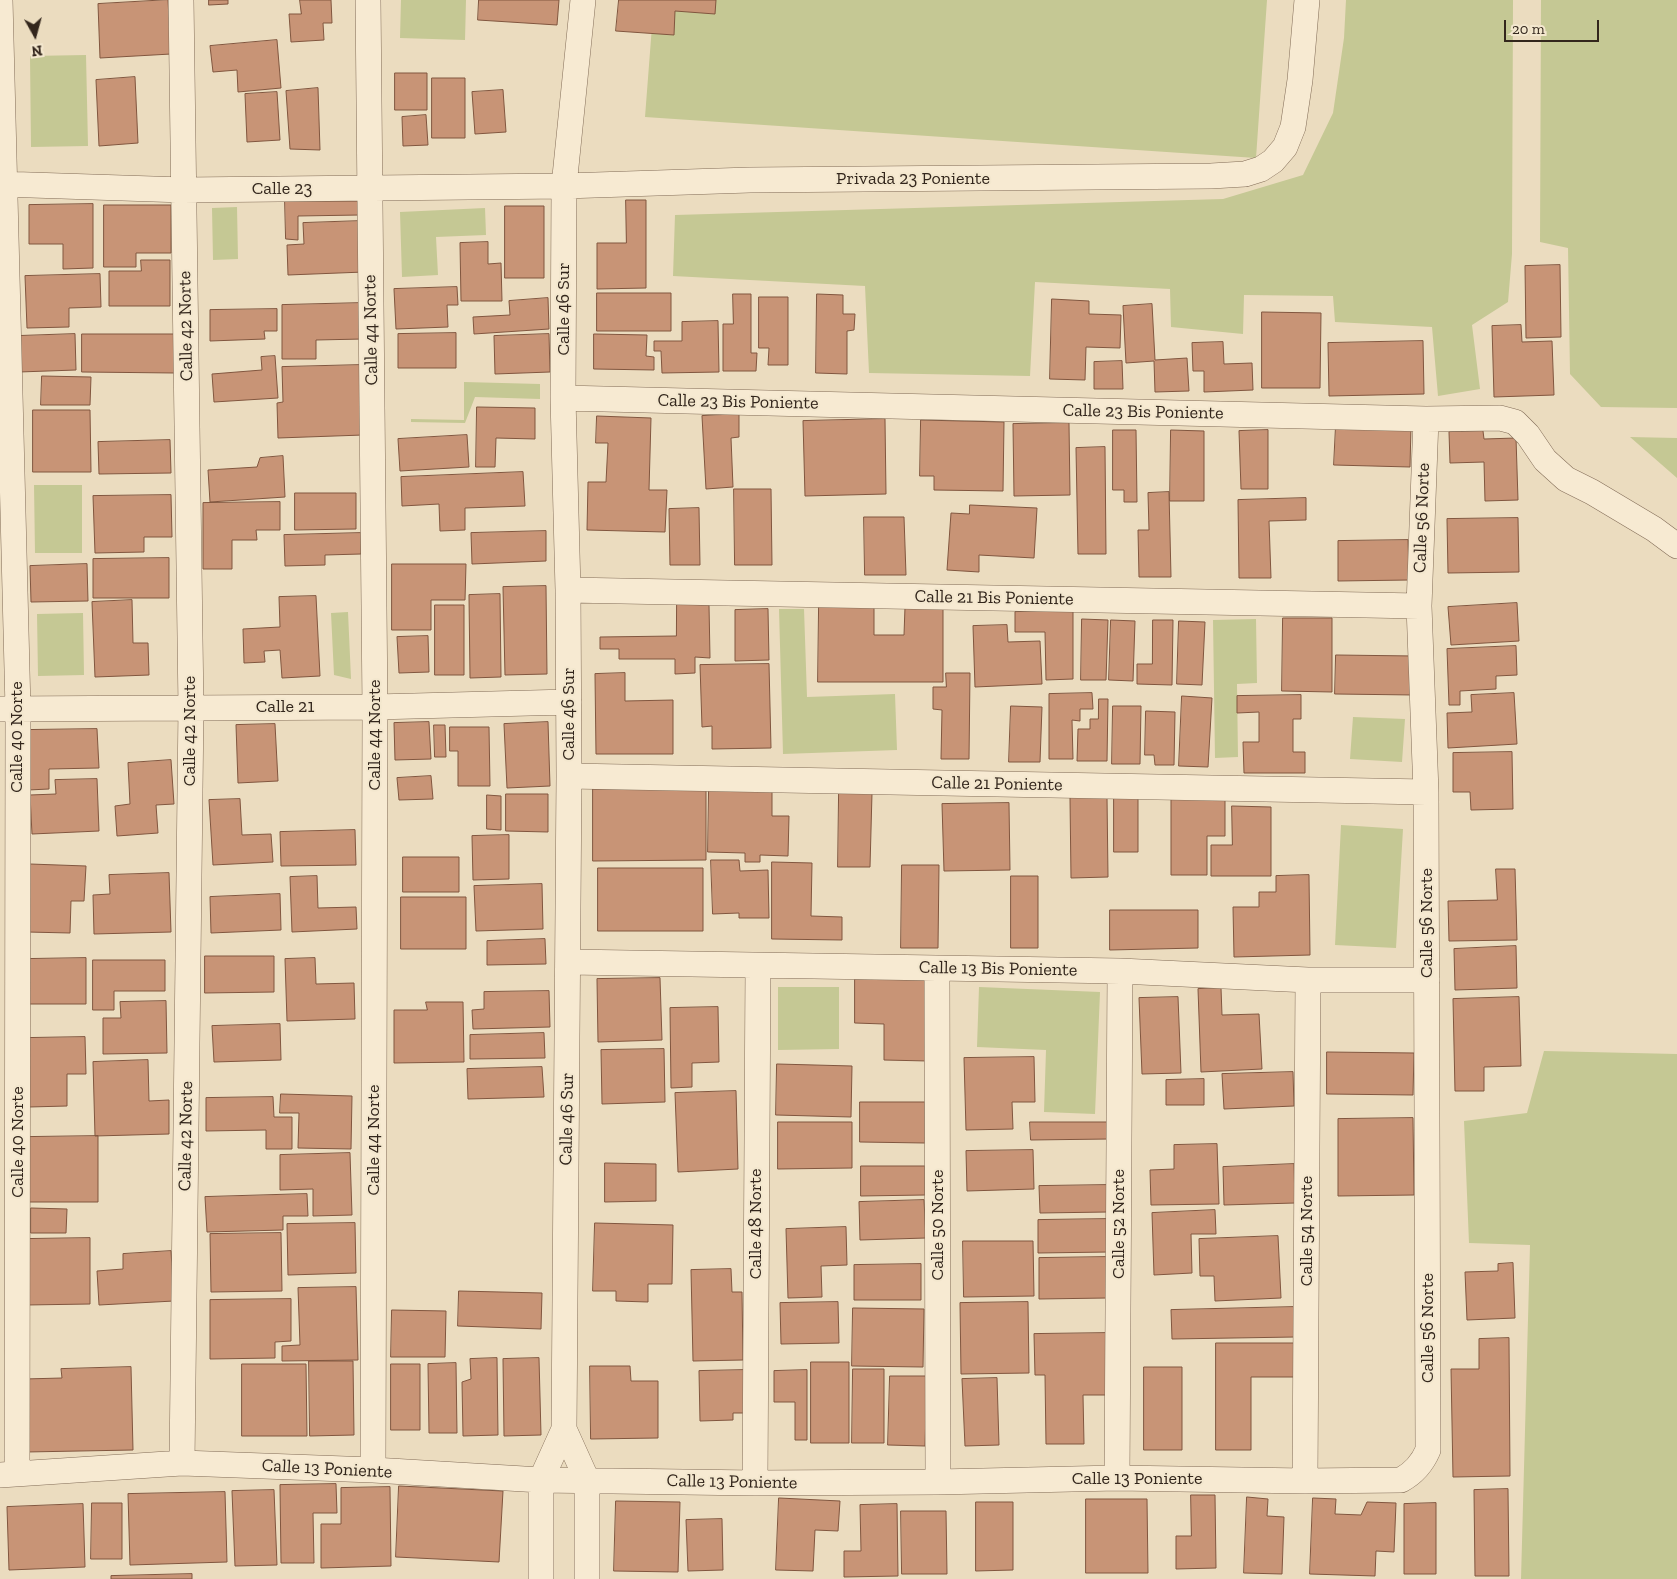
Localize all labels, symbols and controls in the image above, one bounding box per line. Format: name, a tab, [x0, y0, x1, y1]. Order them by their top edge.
north arrow	[10, 10, 60, 60]
scale bar	[1507, 10, 1602, 42]
text: 20 m	[1512, 20, 1545, 38]
text: N	[31, 41, 43, 59]
street label: Privada 23 Poniente	[836, 168, 990, 190]
street label: Calle 23	[252, 178, 312, 200]
street label: Calle 46 Sur	[553, 262, 575, 356]
street label: Calle 42 Norte	[174, 271, 198, 381]
street label: Calle 44 Norte	[359, 274, 383, 386]
street label: Calle 23 Bis Poniente	[657, 390, 819, 414]
street label: Calle 23 Bis Poniente	[1062, 400, 1224, 424]
street label: Calle 56 Norte	[1409, 463, 1435, 573]
street label: Calle 21 Bis Poniente	[914, 586, 1074, 610]
street label: Calle 46 Sur	[558, 667, 580, 761]
street label: Calle 42 Norte	[179, 676, 201, 786]
street label: Calle 44 Norte	[364, 680, 386, 790]
street label: Calle 40 Norte	[6, 681, 28, 793]
street label: Calle 21	[256, 696, 314, 718]
street label: Calle 21 Poniente	[931, 772, 1063, 796]
street label: Calle 56 Norte	[1416, 868, 1438, 978]
street label: Calle 13 Bis Poniente	[919, 957, 1077, 981]
street label: Calle 46 Sur	[555, 1072, 579, 1166]
street label: Calle 42 Norte	[174, 1081, 198, 1191]
street label: Calle 44 Norte	[363, 1085, 385, 1195]
street label: Calle 40 Norte	[7, 1086, 29, 1198]
street label: Calle 48 Norte	[745, 1169, 767, 1279]
street label: Calle 52 Norte	[1108, 1169, 1130, 1279]
street label: Calle 50 Norte	[927, 1170, 949, 1280]
street label: Calle 54 Norte	[1296, 1176, 1318, 1286]
street label: Calle 56 Norte	[1417, 1273, 1439, 1383]
street label: Calle 13 Poniente	[261, 1455, 393, 1483]
street label: Calle 13 Poniente	[1072, 1468, 1202, 1490]
street label: Calle 13 Poniente	[666, 1470, 798, 1494]

